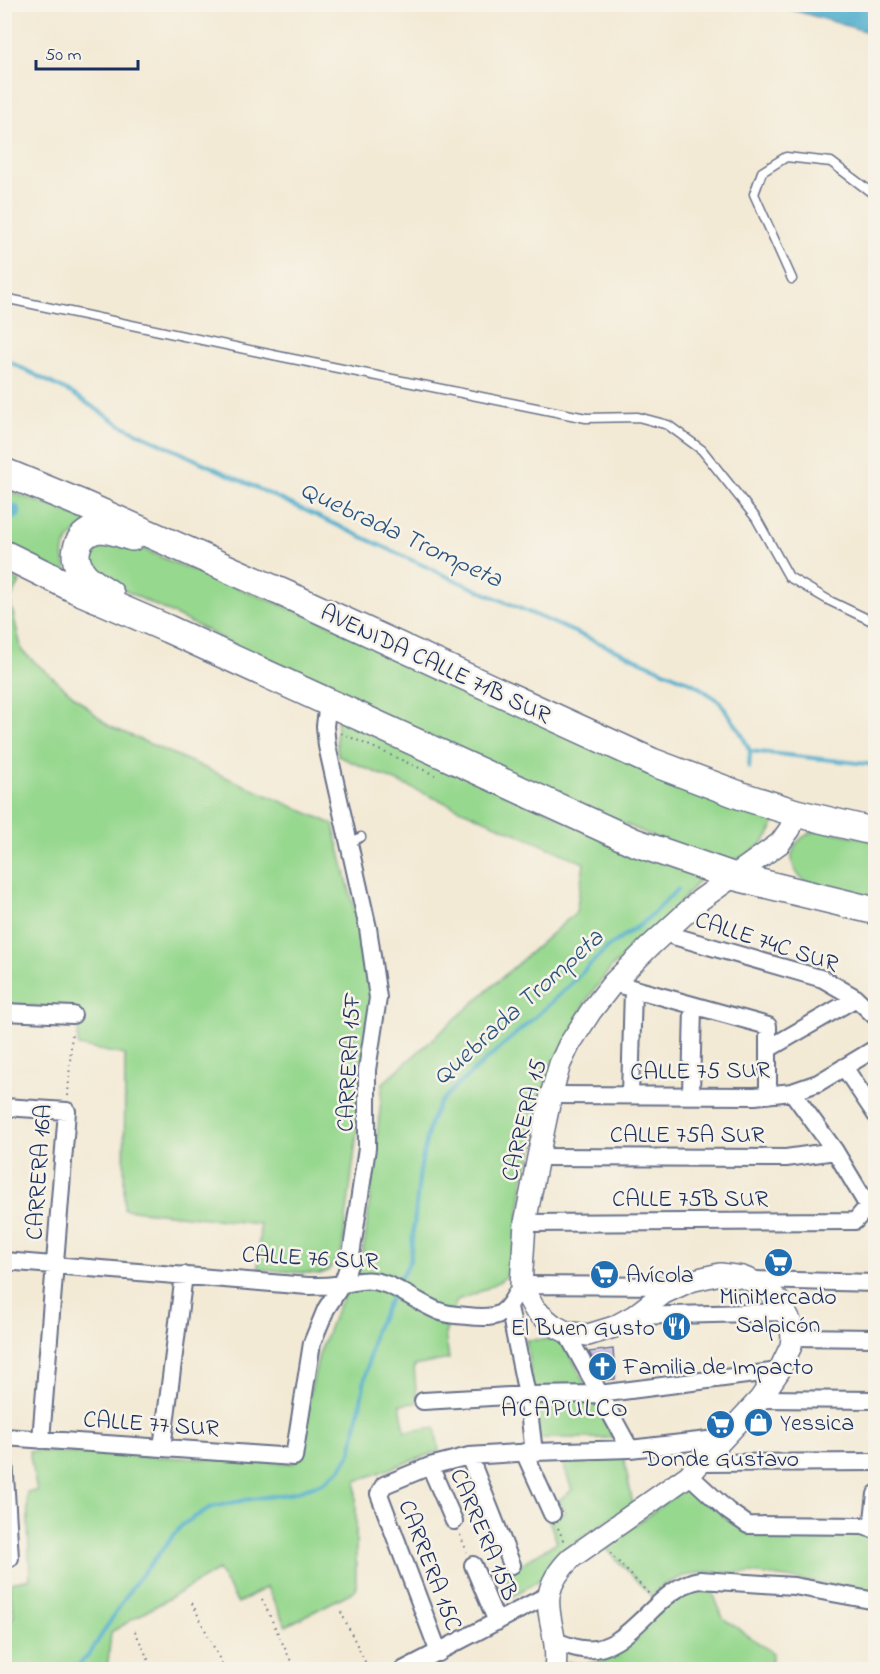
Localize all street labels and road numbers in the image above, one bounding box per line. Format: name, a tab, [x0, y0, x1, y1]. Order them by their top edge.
street label: AVENIDA CALLE 71B SUR	[314, 596, 557, 734]
street label: CALLE 74C SUR	[690, 904, 843, 983]
street label: CARRERA 15F	[329, 991, 372, 1133]
street label: CALLE 75 SUR	[630, 1054, 771, 1091]
street label: CARRERA 15	[493, 1056, 558, 1185]
street label: CARRERA 16A	[18, 1103, 63, 1241]
street label: CALLE 75A SUR	[610, 1119, 765, 1154]
street label: CALLE 75B SUR	[612, 1183, 769, 1218]
street label: CALLE 76 SUR	[241, 1238, 380, 1281]
street label: CALLE 77 SUR	[82, 1403, 221, 1448]
street label: CARRERA 15B	[439, 1463, 526, 1607]
street label: CARRERA 15C	[388, 1495, 470, 1636]

